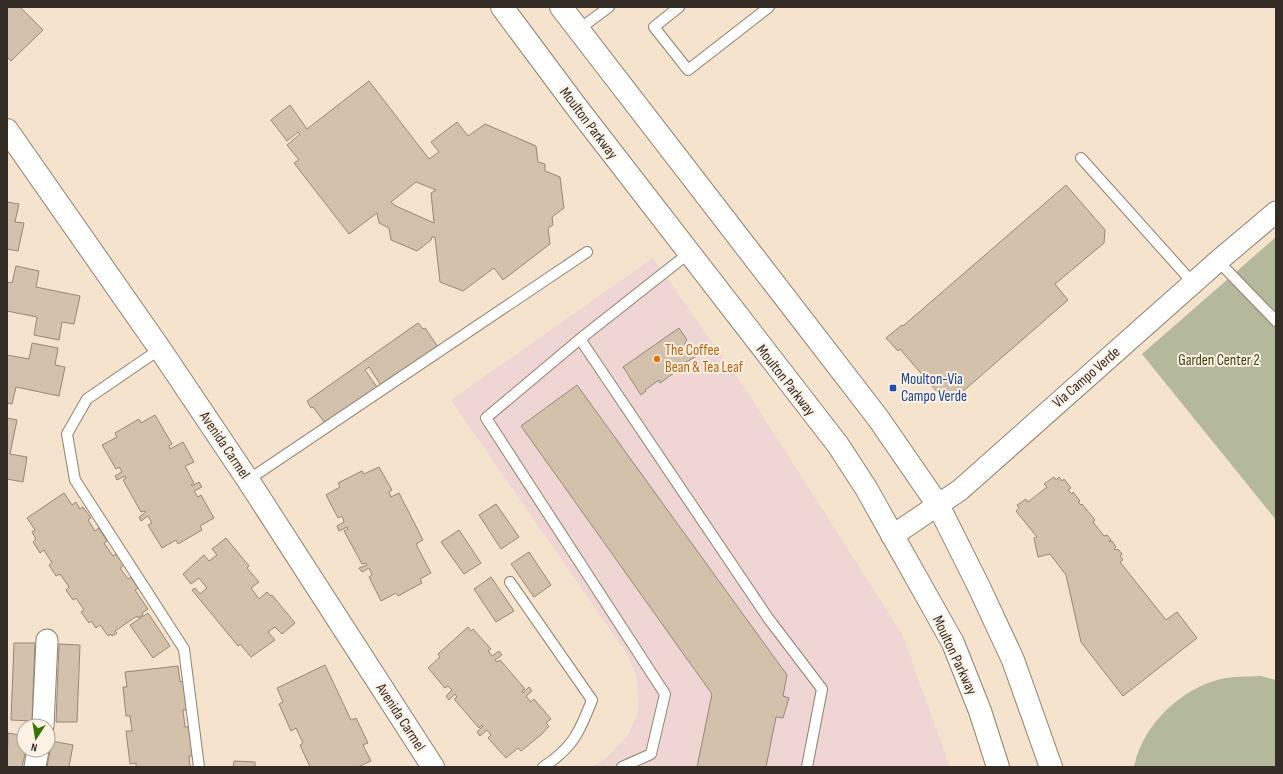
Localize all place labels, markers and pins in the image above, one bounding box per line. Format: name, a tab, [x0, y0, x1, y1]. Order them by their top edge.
place label: The Coffee Bean & Tea Leaf	[665, 341, 744, 377]
marker: The Coffee Bean & Tea Leaf	[652, 354, 662, 364]
place label: Moulton-Via Campo Verde	[901, 370, 967, 406]
marker: Moulton-Via Campo Verde	[888, 383, 898, 393]

